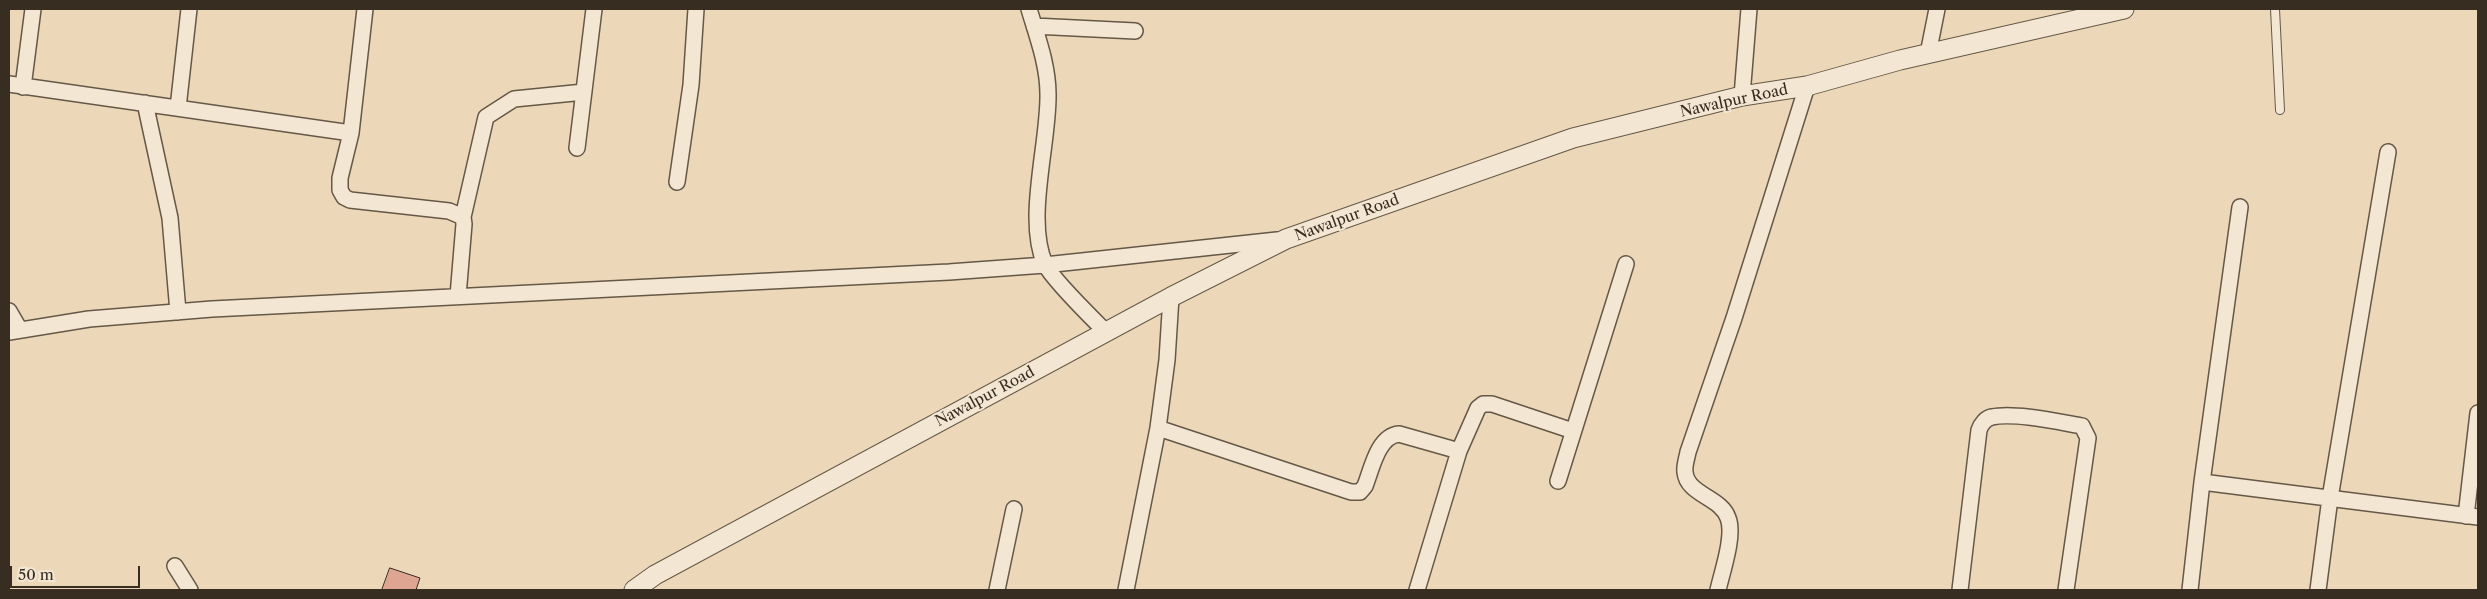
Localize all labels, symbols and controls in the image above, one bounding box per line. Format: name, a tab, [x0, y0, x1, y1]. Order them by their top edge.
street label: Nawalpur Road	[1678, 81, 1790, 121]
street label: Nawalpur Road	[1292, 191, 1402, 245]
street label: Nawalpur Road	[932, 363, 1038, 431]
scale bar	[12, 556, 142, 588]
text: 50 m	[18, 565, 54, 584]

